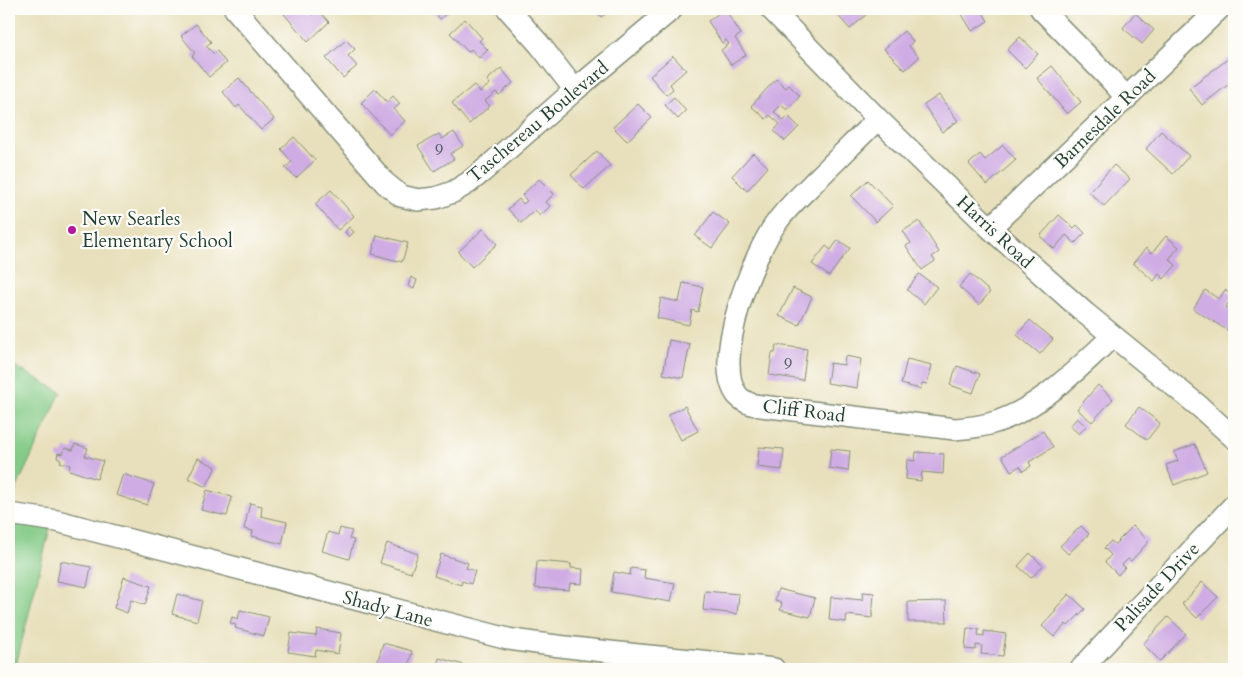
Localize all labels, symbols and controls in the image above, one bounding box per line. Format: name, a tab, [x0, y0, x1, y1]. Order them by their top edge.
street label: Taschereau Boulevard	[462, 55, 614, 189]
street label: Barnesdale Road	[1048, 64, 1162, 174]
house number: 9	[435, 139, 443, 161]
street label: Harris Road	[951, 190, 1039, 274]
place label: New Searles Elementary School	[82, 206, 233, 254]
marker: New Searles Elementary School	[66, 224, 78, 236]
house number: 9	[784, 353, 792, 375]
street label: Cliff Road	[761, 393, 847, 429]
street label: Palisade Drive	[1109, 536, 1205, 638]
street label: Shady Lane	[340, 584, 436, 634]

